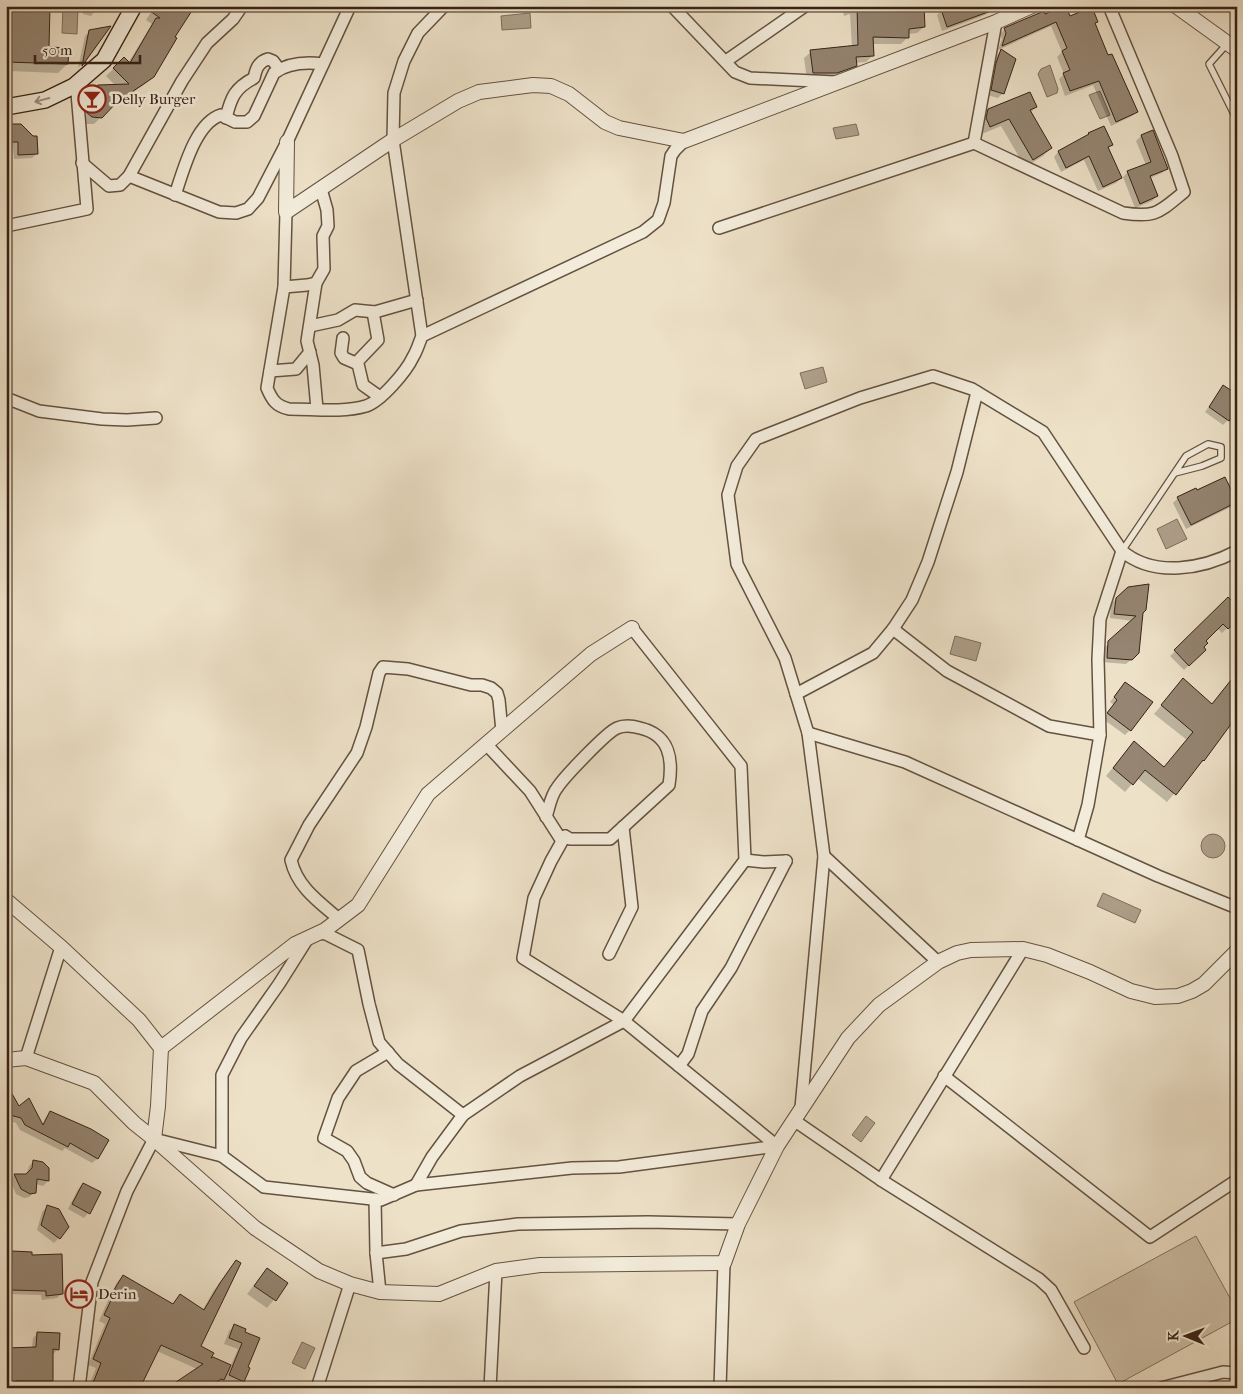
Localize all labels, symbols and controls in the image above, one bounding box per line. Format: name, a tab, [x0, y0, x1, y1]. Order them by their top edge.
scale bar	[35, 32, 140, 64]
text: 50 m	[42, 41, 73, 59]
bar icon: Delly Burger	[77, 84, 107, 114]
place label: Delly Burger	[111, 90, 196, 108]
one-way arrow	[35, 96, 51, 105]
hotel icon: Derin	[64, 1279, 94, 1309]
place label: Derin	[98, 1285, 137, 1303]
north arrow	[1160, 1312, 1210, 1362]
text: K	[1165, 1330, 1182, 1341]

